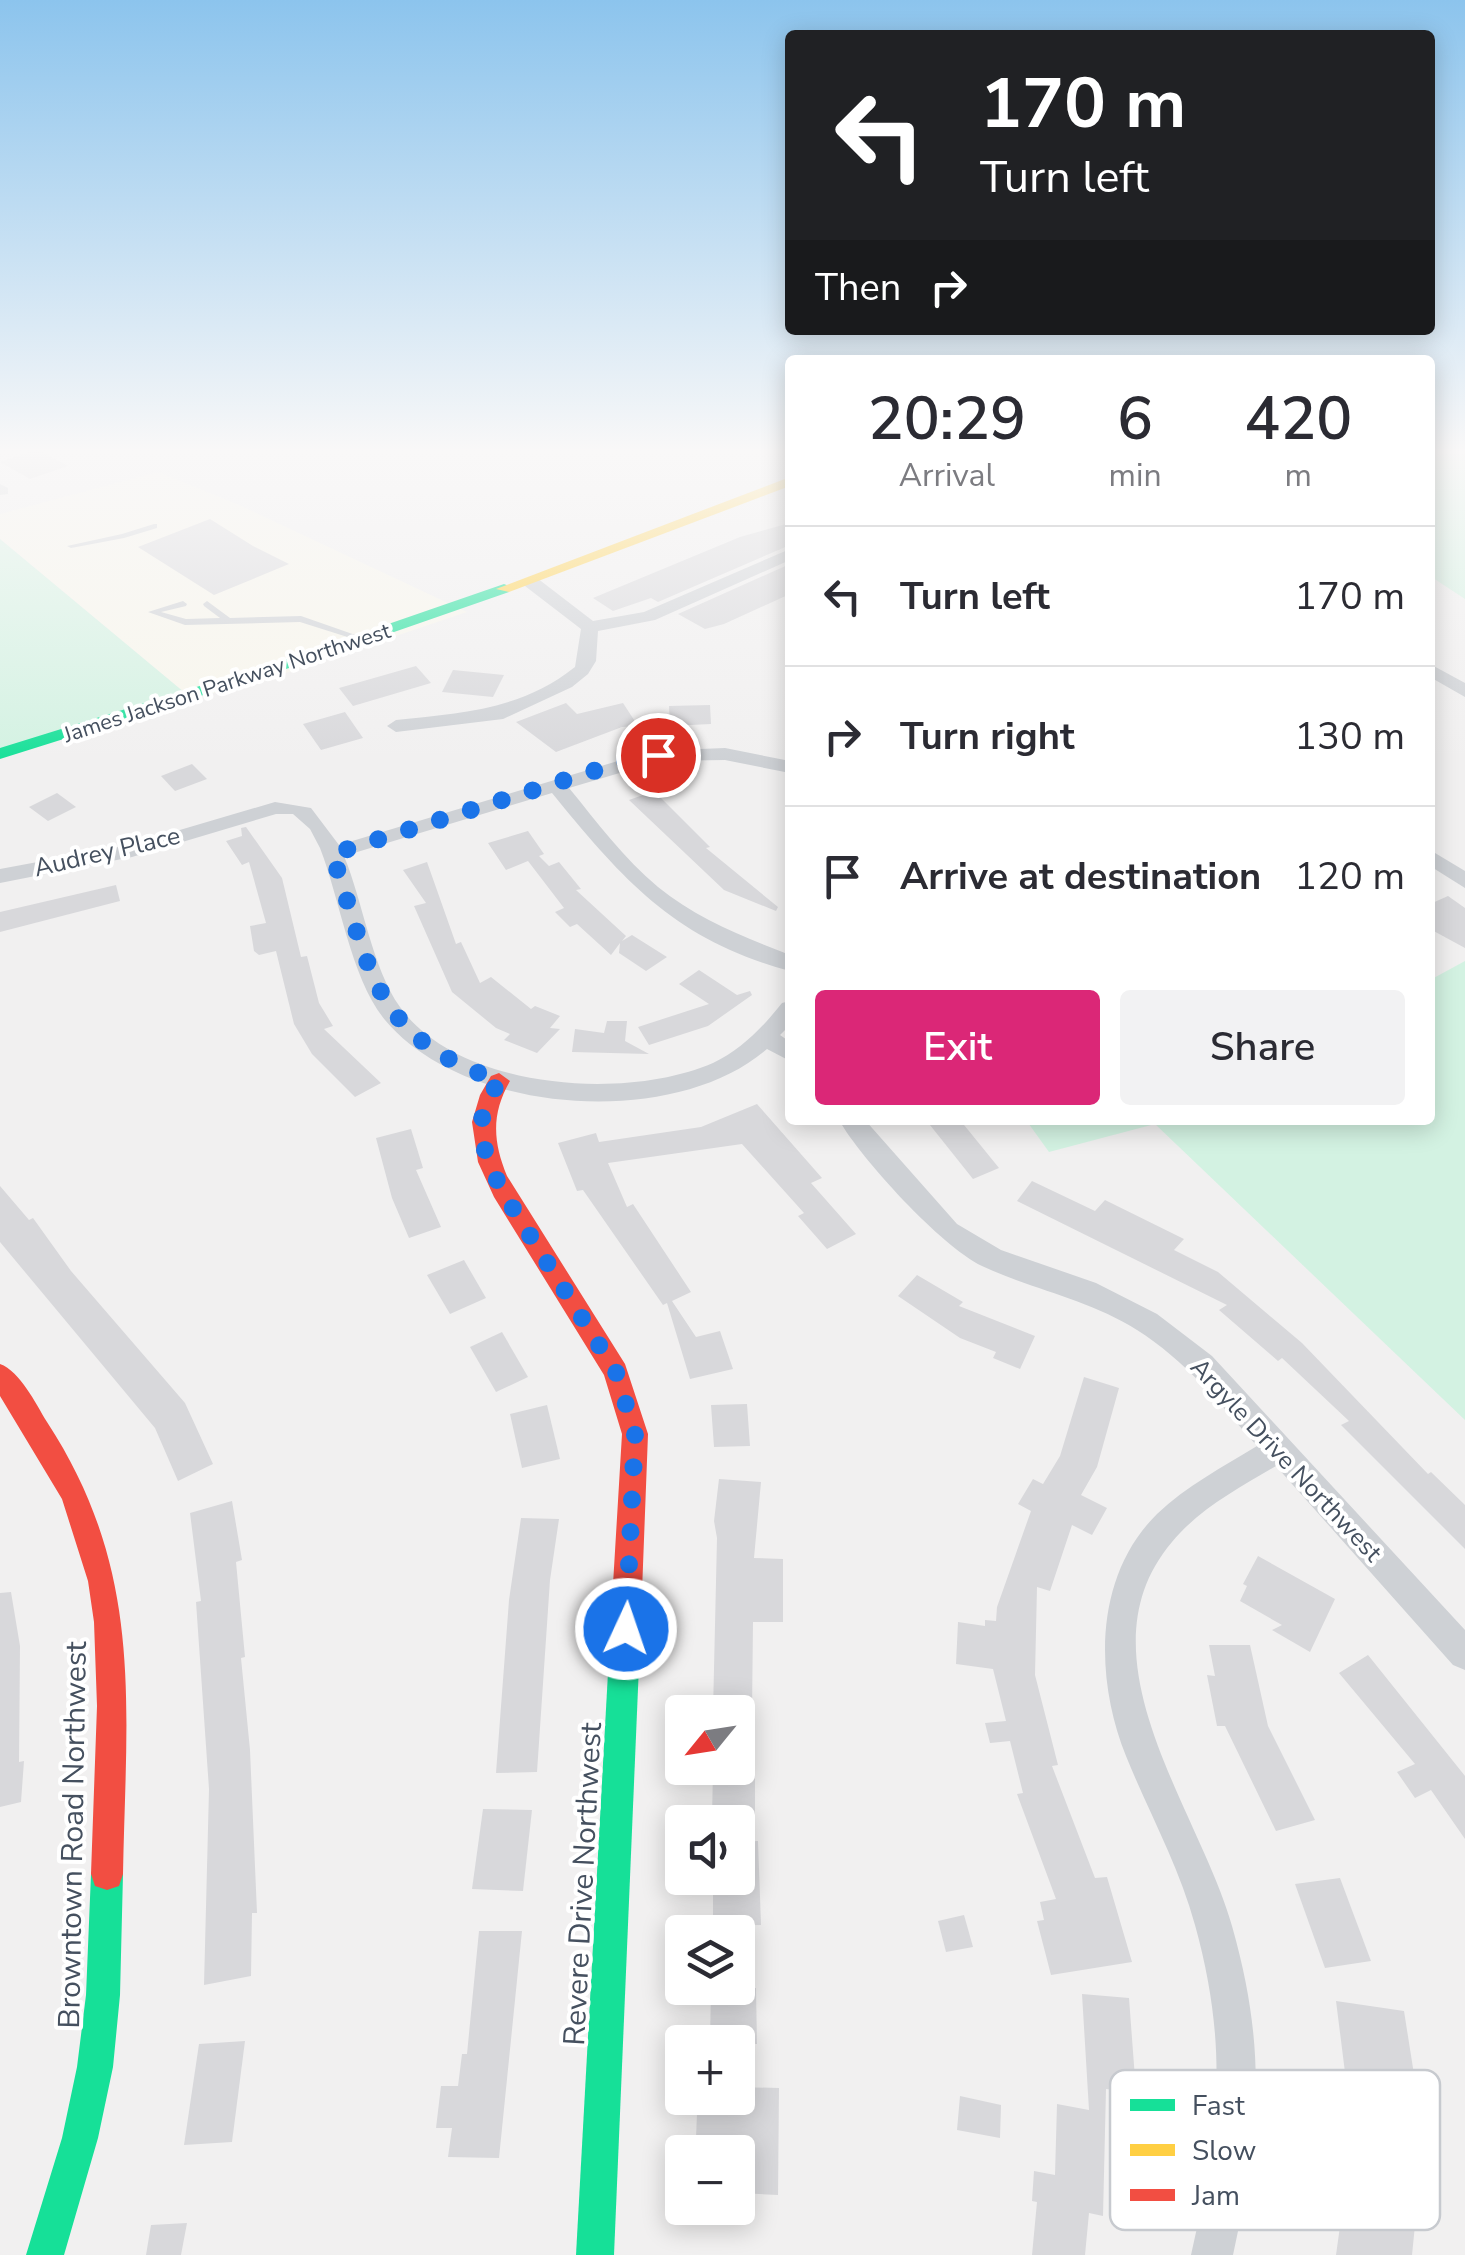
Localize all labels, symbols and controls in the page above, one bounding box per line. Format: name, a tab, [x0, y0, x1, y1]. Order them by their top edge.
text: 170 m	[980, 56, 1186, 152]
icon: left	[815, 70, 945, 200]
text: Turn left	[980, 147, 1149, 208]
icon: right	[921, 260, 976, 315]
text: Then	[815, 262, 901, 313]
text: 20:29	[868, 378, 1026, 460]
text: 6	[1117, 378, 1153, 460]
text: 420	[1244, 378, 1352, 460]
text: Arrival	[899, 454, 995, 497]
text: min	[1109, 454, 1162, 497]
text: m	[1285, 454, 1312, 497]
icon: left	[815, 569, 870, 624]
text: Turn left	[900, 571, 1050, 622]
text: 170 m	[1294, 571, 1405, 622]
street label: James Jackson Parkway Northwest	[59, 616, 395, 750]
icon: right	[815, 709, 870, 764]
text: Turn right	[900, 711, 1075, 762]
text: 130 m	[1294, 711, 1405, 762]
pin	[616, 713, 701, 798]
icon: arrive	[631, 728, 686, 783]
street label: Audrey Place	[31, 819, 183, 885]
icon: arrive	[815, 849, 870, 904]
text: Arrive at destination	[900, 851, 1261, 902]
text: 120 m	[1294, 851, 1405, 902]
button: Exit	[815, 990, 1100, 1105]
button: Share	[1120, 990, 1405, 1105]
street label: Argyle Drive Northwest	[1183, 1351, 1390, 1569]
position arrow	[574, 1577, 678, 1681]
street label: Browntown Road Northwest	[49, 1640, 97, 2029]
north arrow	[665, 1695, 755, 1785]
map controls	[665, 1695, 755, 2225]
street label: Revere Drive Northwest	[554, 1721, 612, 2047]
button: sound	[665, 1805, 755, 1895]
button: layers	[665, 1915, 755, 2005]
button: +	[665, 2025, 755, 2115]
legend	[1110, 2070, 1440, 2230]
text: Fast	[1192, 2087, 1245, 2125]
text: Slow	[1192, 2132, 1256, 2170]
button: −	[665, 2135, 755, 2225]
text: Jam	[1191, 2177, 1240, 2215]

